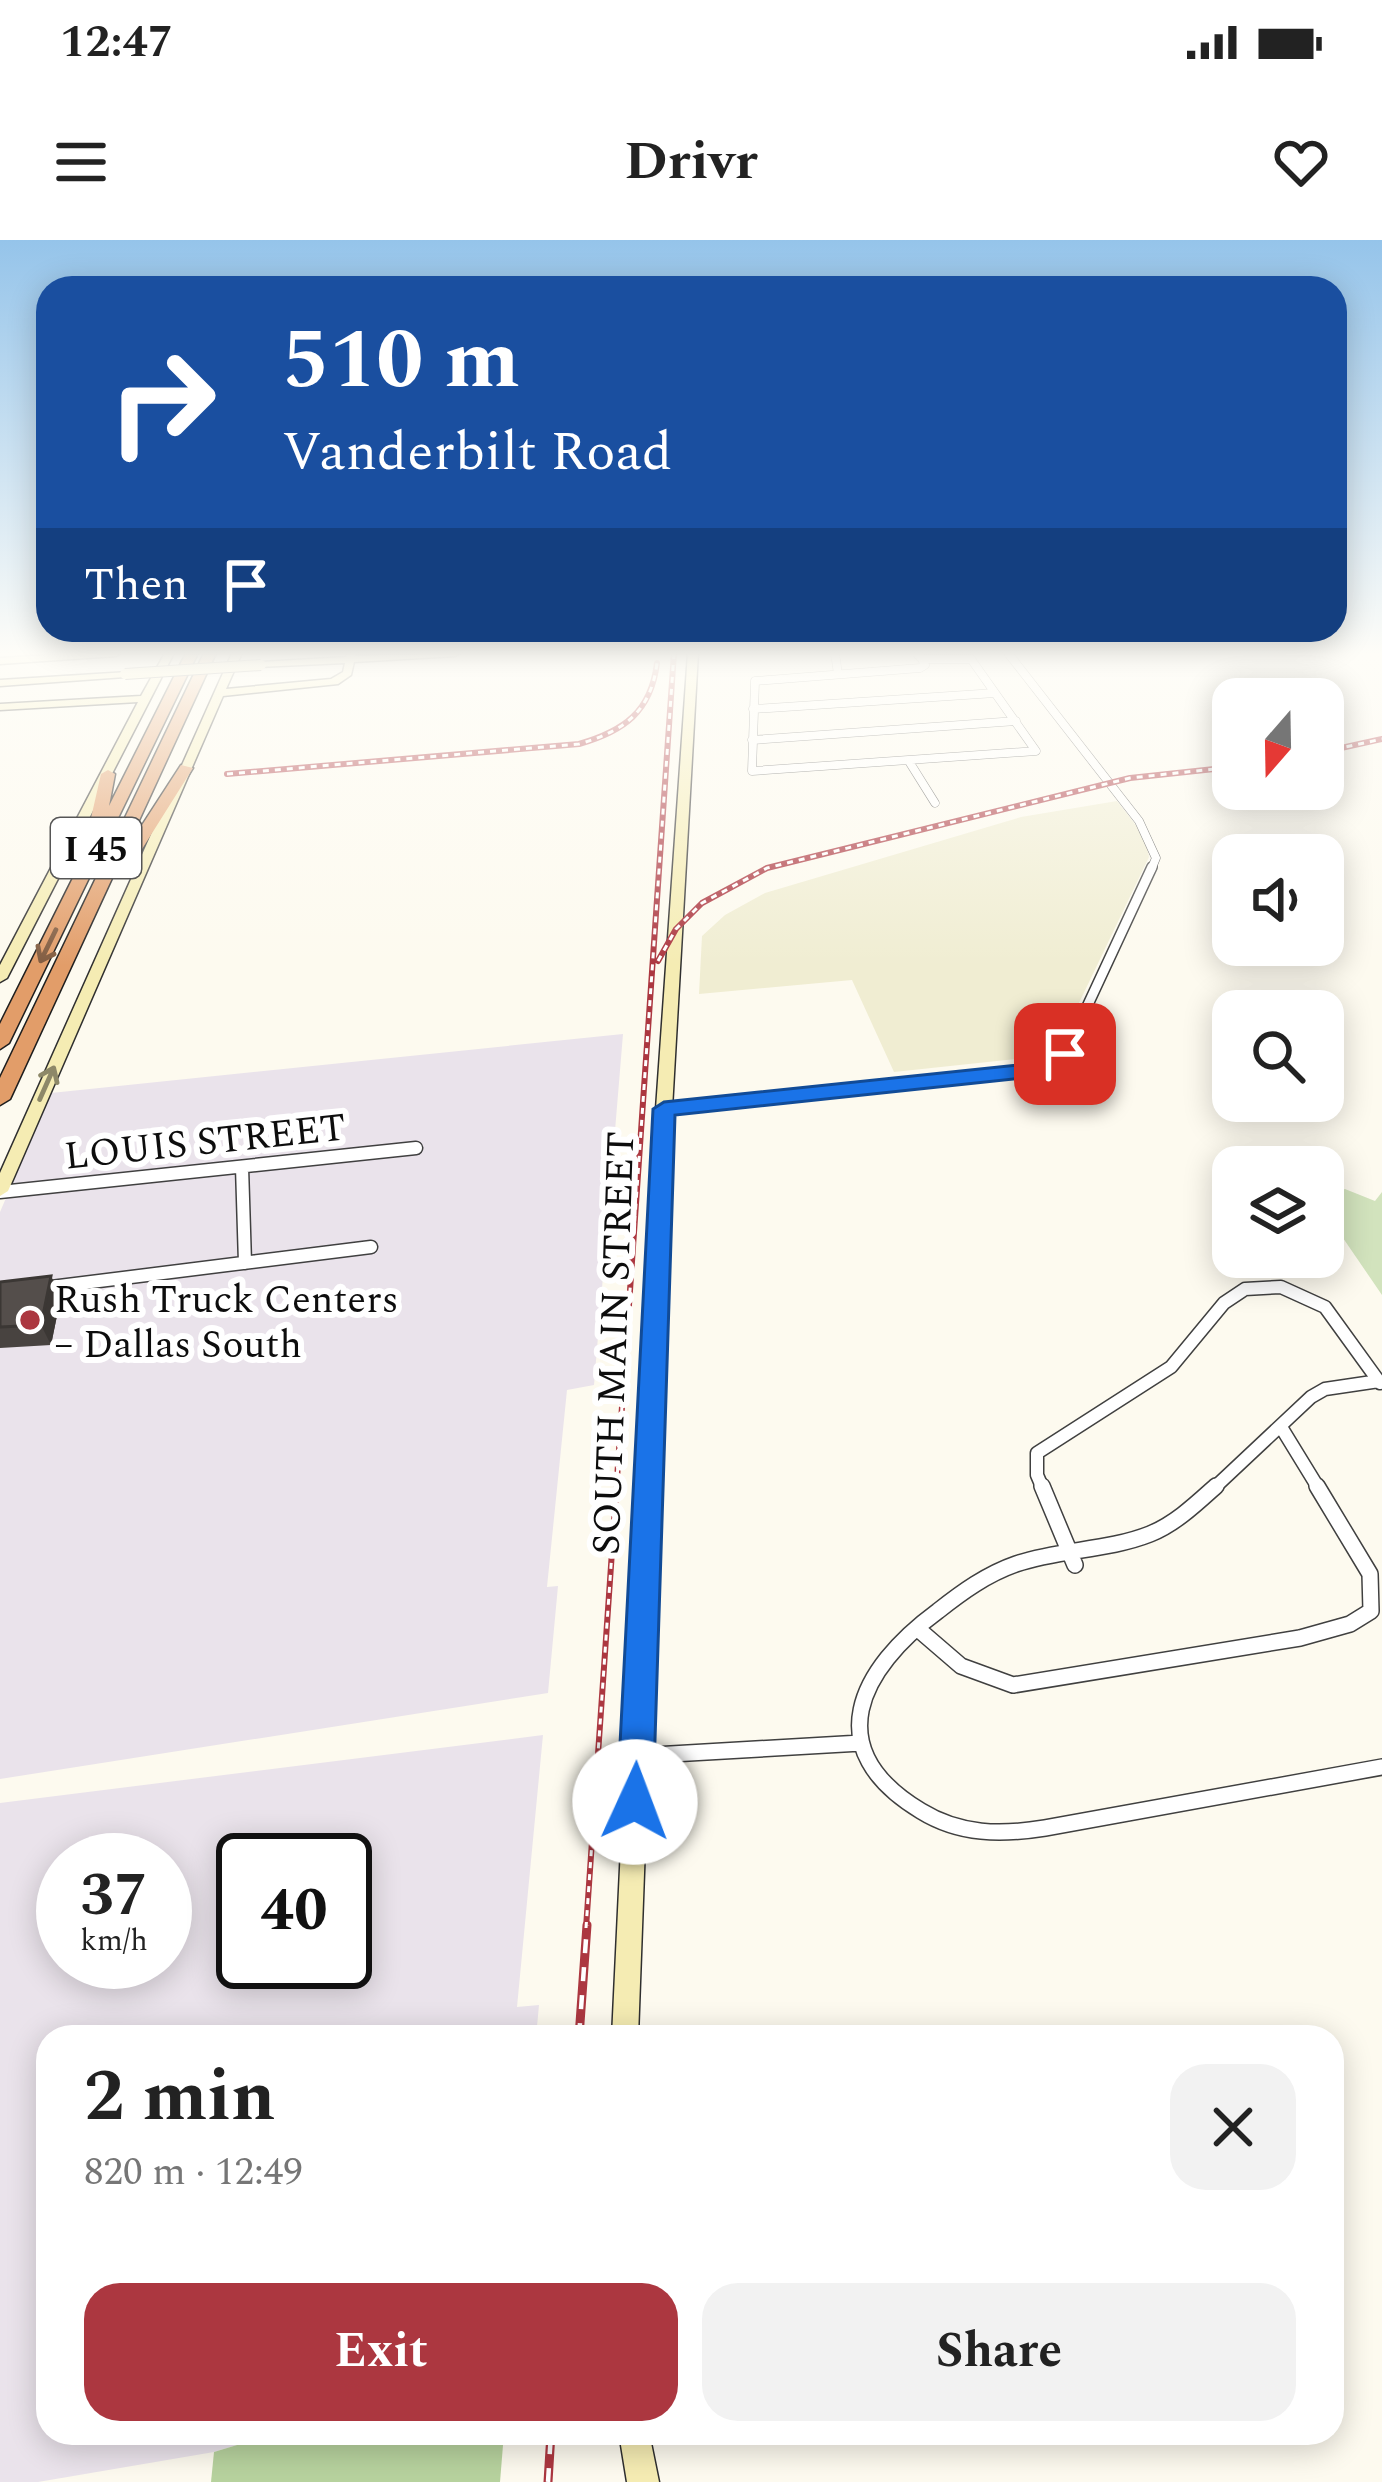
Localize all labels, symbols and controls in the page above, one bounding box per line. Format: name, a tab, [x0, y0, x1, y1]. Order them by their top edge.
text: 12:47	[60, 8, 173, 77]
text: Drivr	[624, 121, 758, 203]
icon: menu	[48, 129, 114, 195]
icon: heart	[1268, 129, 1334, 195]
text: 510 m	[282, 297, 520, 425]
icon: right	[84, 324, 240, 480]
text: Vanderbilt Road	[282, 412, 672, 494]
text: Then	[84, 551, 189, 620]
icon: arrive	[213, 552, 279, 618]
north arrow	[1212, 678, 1344, 810]
map controls	[1212, 678, 1344, 1278]
road number: I 45	[51, 818, 141, 878]
button: sound	[1212, 834, 1344, 966]
one-way arrow	[35, 928, 58, 963]
button: search	[1212, 990, 1344, 1122]
pin	[1014, 1003, 1116, 1105]
icon: arrive	[1032, 1021, 1098, 1087]
one-way arrow	[37, 1066, 59, 1102]
street label: LOUIS STREET	[62, 1098, 349, 1187]
street label: SOUTH MAIN STREET	[578, 1130, 651, 1556]
button: layers	[1212, 1146, 1344, 1278]
place label: Rush Truck Centers – Dallas South	[54, 1271, 399, 1375]
marker: Rush Truck Centers – Dallas South	[17, 1307, 43, 1333]
position arrow	[572, 1739, 698, 1865]
speed limit sign: 40	[216, 1833, 372, 1989]
text: 37	[80, 1850, 148, 1942]
text: km/h	[80, 1918, 148, 1964]
text: 2 min	[84, 2043, 276, 2152]
button: close	[1170, 2064, 1296, 2190]
text: 820 m · 12:49	[84, 2143, 303, 2202]
button: Exit	[84, 2283, 678, 2421]
button: Share	[702, 2283, 1296, 2421]

